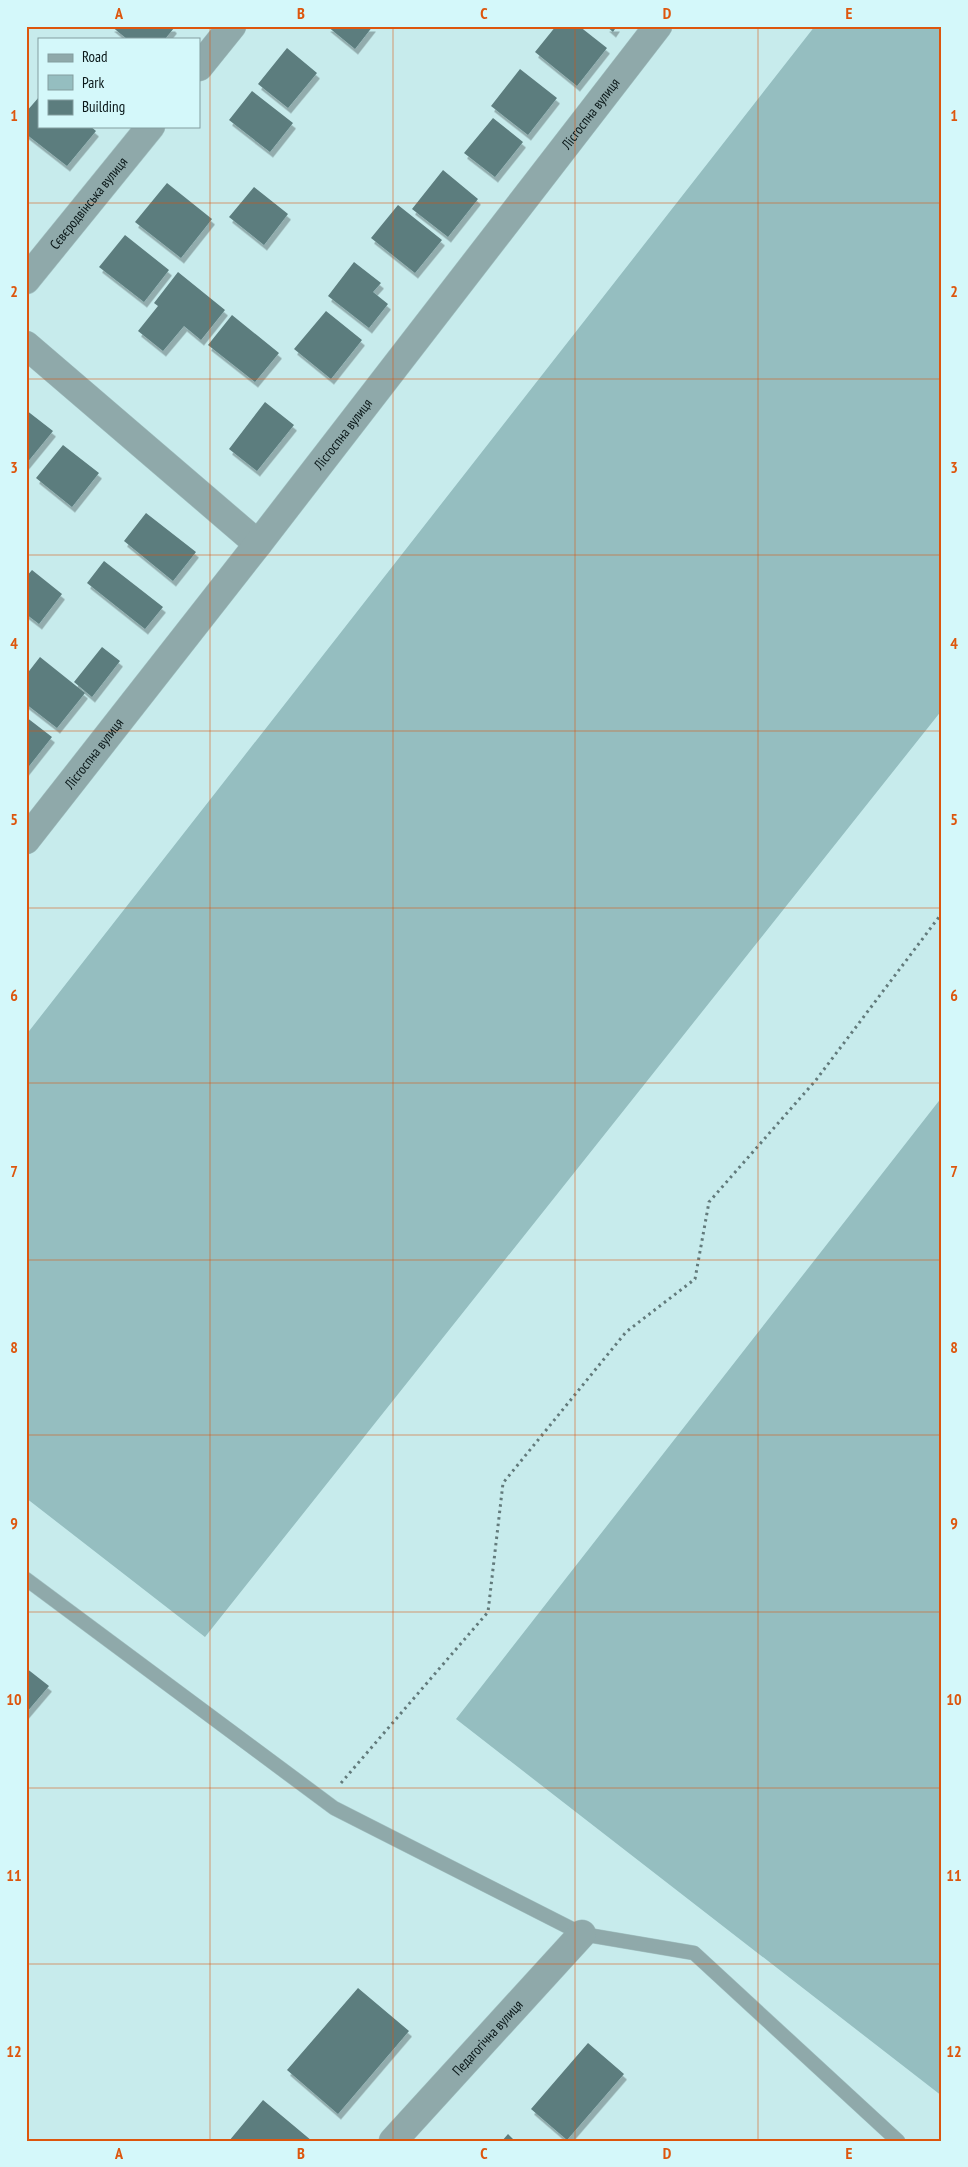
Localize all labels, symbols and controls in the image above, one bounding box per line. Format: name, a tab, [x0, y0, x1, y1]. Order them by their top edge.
text: A	[114, 3, 124, 23]
text: B	[297, 3, 305, 23]
text: C	[480, 3, 488, 23]
text: D	[663, 3, 672, 23]
text: E	[846, 3, 853, 23]
legend	[38, 38, 200, 128]
text: Road	[82, 47, 108, 66]
text: Park	[82, 73, 104, 92]
street label: Лісгоспна вулиця	[557, 74, 624, 153]
text: Building	[82, 97, 125, 116]
text: 1	[10, 105, 18, 125]
text: 1	[950, 105, 958, 125]
street label: Сєвєродвінська вулиця	[46, 153, 131, 253]
text: 2	[10, 281, 18, 301]
text: 2	[950, 281, 958, 301]
street label: Лісгоспна вулиця	[309, 395, 376, 474]
text: 3	[10, 457, 18, 477]
text: 3	[950, 457, 958, 477]
text: 4	[10, 633, 18, 653]
text: 4	[950, 633, 958, 653]
street label: Лісгоспна вулиця	[60, 714, 127, 793]
text: 5	[10, 809, 18, 829]
text: 5	[950, 809, 958, 829]
text: 6	[10, 985, 18, 1005]
text: 6	[950, 985, 958, 1005]
text: 7	[10, 1161, 18, 1181]
text: 7	[950, 1161, 958, 1181]
text: 8	[10, 1337, 18, 1357]
text: 8	[950, 1337, 958, 1357]
text: 9	[10, 1513, 18, 1533]
text: 9	[950, 1513, 958, 1533]
text: 10	[6, 1689, 22, 1709]
text: 10	[946, 1689, 962, 1709]
text: 11	[6, 1865, 22, 1885]
text: 11	[946, 1865, 962, 1885]
street label: Педагогічна вулиця	[448, 1996, 527, 2079]
text: 12	[6, 2041, 22, 2061]
text: 12	[946, 2041, 962, 2061]
text: A	[114, 2143, 124, 2163]
text: B	[297, 2143, 305, 2163]
text: C	[480, 2143, 488, 2163]
text: D	[663, 2143, 672, 2163]
text: E	[846, 2143, 853, 2163]

